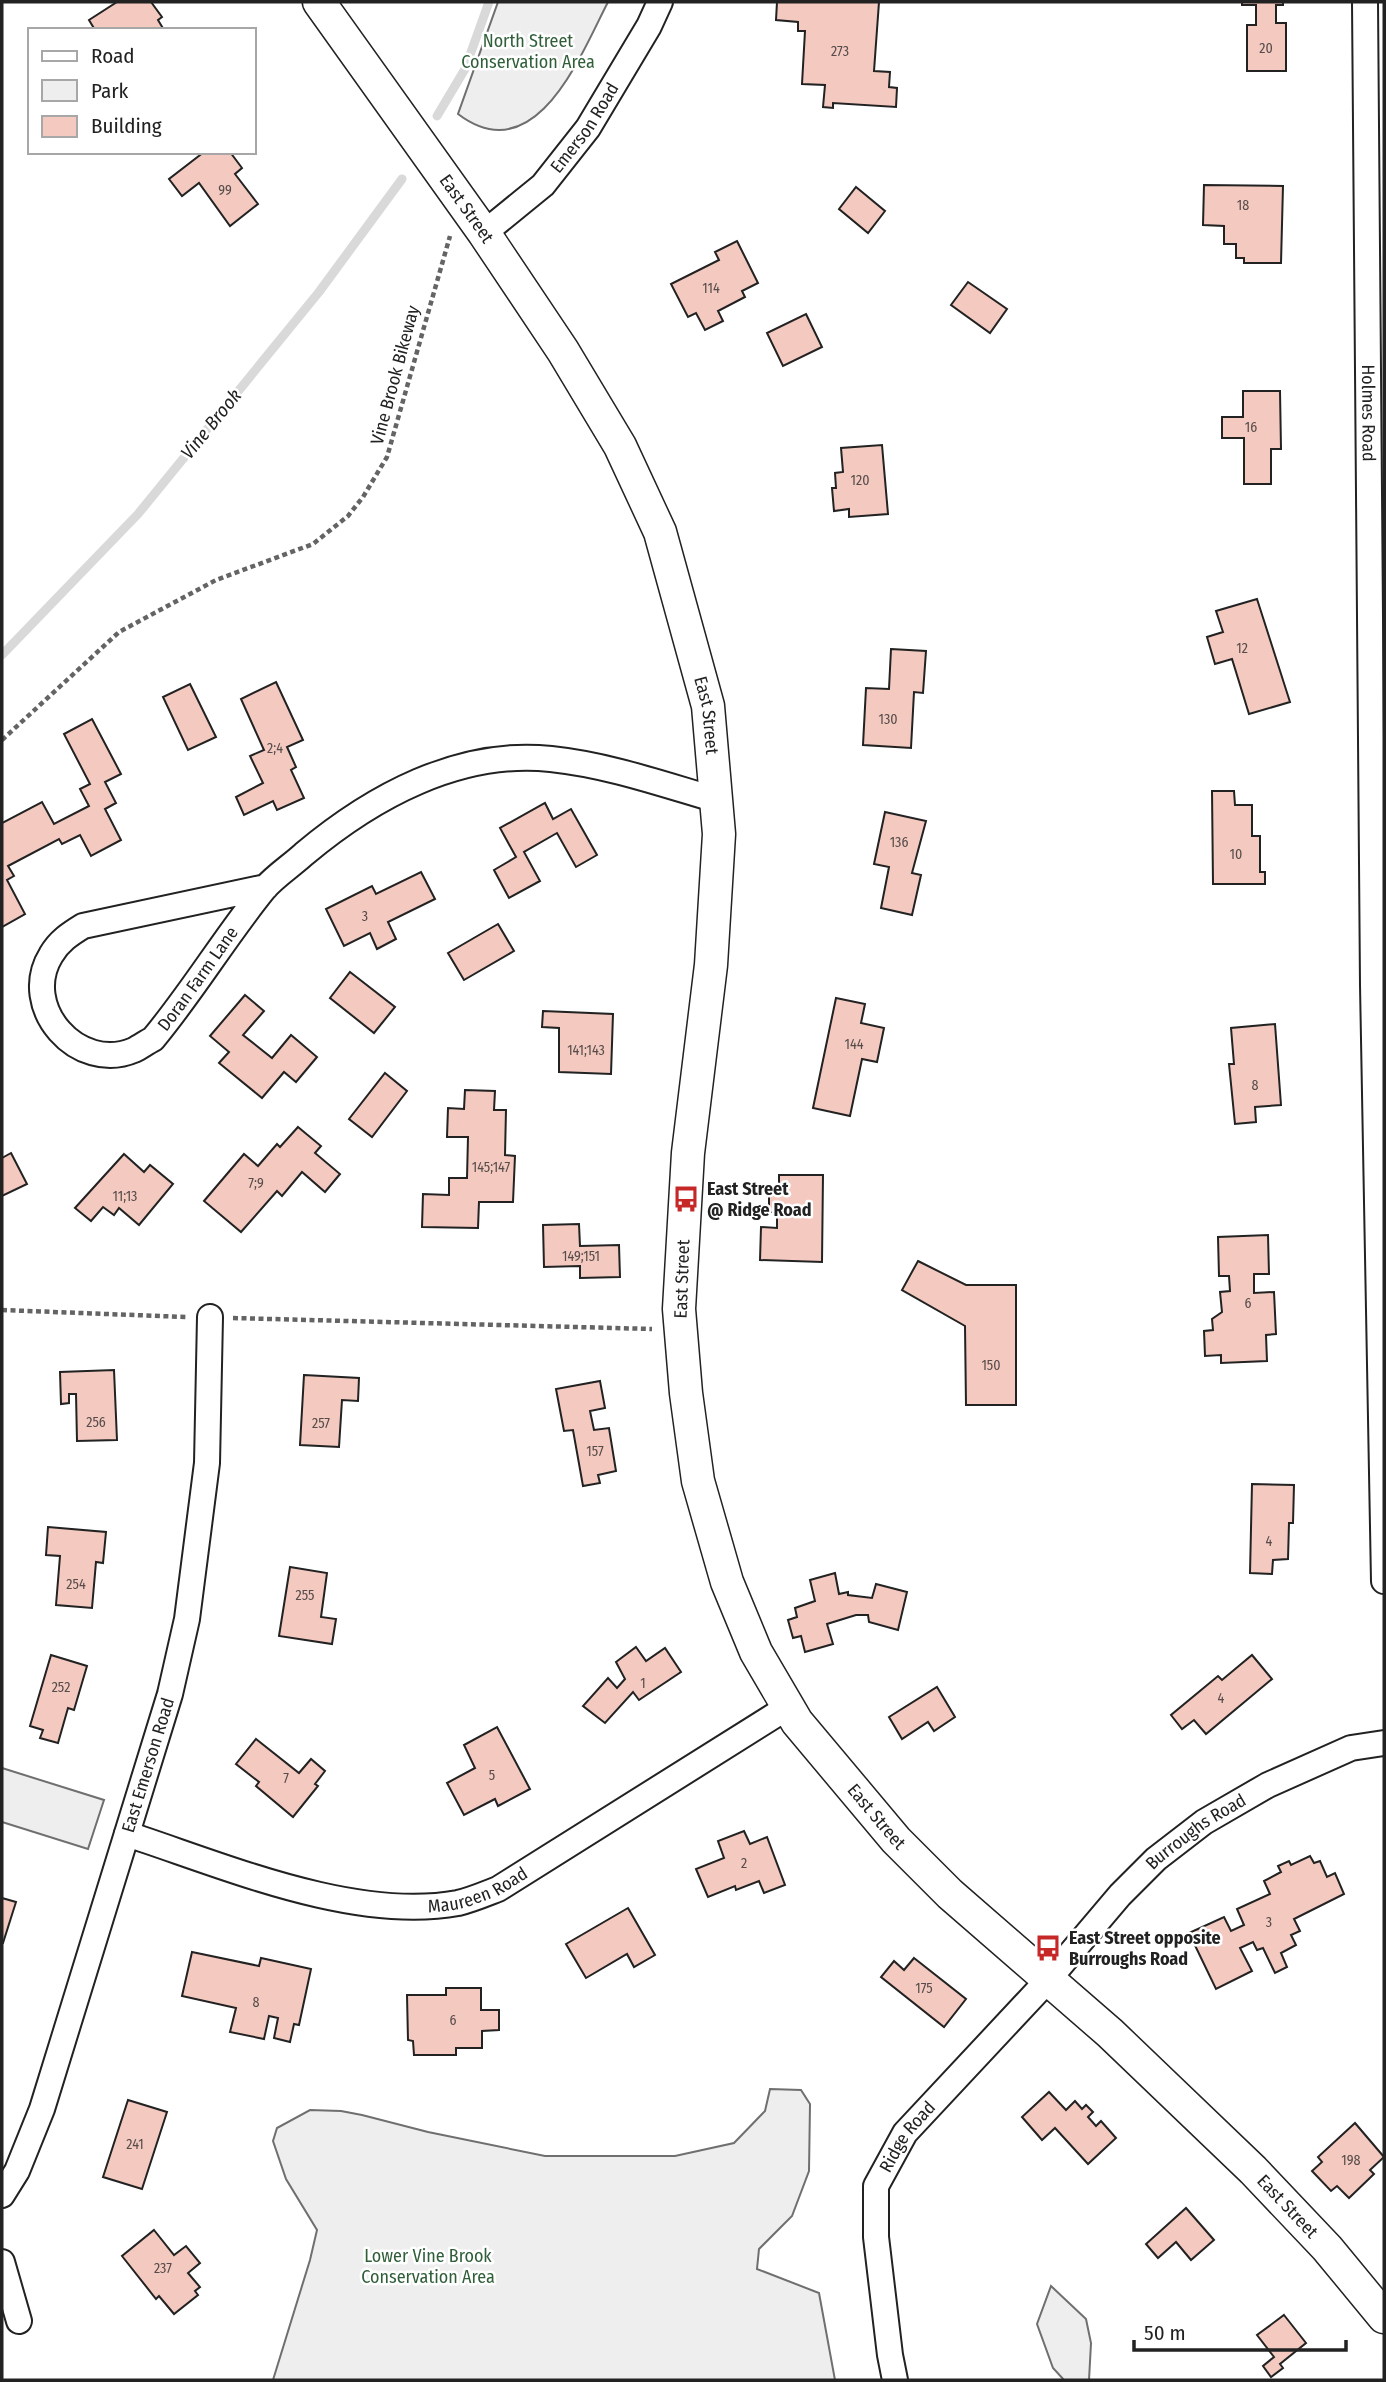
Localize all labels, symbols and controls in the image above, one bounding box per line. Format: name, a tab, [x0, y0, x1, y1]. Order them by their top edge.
legend	[28, 28, 256, 154]
park label: North Street Conservation Area	[461, 30, 595, 73]
house number: 20	[1259, 40, 1273, 57]
text: Road	[91, 43, 135, 69]
house number: 273	[831, 43, 849, 60]
text: Park	[91, 78, 129, 104]
street label: Emerson Road	[546, 79, 624, 177]
text: Building	[91, 113, 162, 139]
street label: East Street	[435, 170, 499, 247]
house number: 99	[218, 182, 232, 199]
house number: 18	[1237, 197, 1249, 214]
house number: 114	[702, 280, 720, 297]
street label: Vine Brook Bikeway	[366, 303, 424, 447]
street label: Holmes Road	[1357, 364, 1380, 462]
water label: Vine Brook	[176, 384, 246, 464]
house number: 16	[1245, 419, 1257, 436]
house number: 120	[851, 472, 869, 489]
house number: 12	[1236, 640, 1248, 657]
street label: East Street	[689, 674, 723, 755]
house number: 130	[878, 711, 898, 728]
house number: 2;4	[267, 740, 283, 757]
house number: 136	[890, 834, 908, 851]
house number: 10	[1230, 846, 1242, 863]
house number: 3	[362, 908, 368, 925]
street label: Doran Farm Lane	[153, 922, 243, 1035]
house number: 144	[844, 1036, 864, 1053]
house number: 141;143	[567, 1042, 605, 1059]
house number: 8	[1252, 1077, 1259, 1094]
house number: 145;147	[472, 1159, 511, 1176]
house number: 7;9	[248, 1175, 264, 1192]
place label: East Street @ Ridge Road	[707, 1178, 811, 1221]
bus stop icon: East Street @ Ridge Road	[671, 1184, 701, 1214]
house number: 11;13	[113, 1188, 137, 1205]
street label: East Street	[670, 1239, 694, 1319]
house number: 149;151	[562, 1248, 600, 1265]
house number: 6	[1245, 1295, 1252, 1312]
house number: 150	[981, 1357, 1001, 1374]
house number: 256	[86, 1414, 106, 1431]
house number: 257	[312, 1415, 330, 1432]
house number: 157	[586, 1443, 604, 1460]
house number: 4	[1266, 1533, 1273, 1550]
house number: 254	[66, 1576, 86, 1593]
house number: 255	[296, 1587, 314, 1604]
house number: 1	[640, 1675, 646, 1692]
house number: 252	[52, 1679, 70, 1696]
house number: 4	[1218, 1690, 1225, 1707]
street label: East Emerson Road	[117, 1695, 179, 1835]
house number: 5	[489, 1767, 495, 1784]
house number: 7	[283, 1770, 289, 1787]
street label: East Street	[843, 1779, 910, 1854]
street label: Burroughs Road	[1141, 1789, 1250, 1874]
house number: 2	[741, 1855, 747, 1872]
street label: Maureen Road	[427, 1862, 532, 1918]
house number: 3	[1266, 1914, 1272, 1931]
place label: East Street opposite Burroughs Road	[1069, 1927, 1221, 1970]
bus stop icon: East Street opposite Burroughs Road	[1033, 1933, 1063, 1963]
house number: 175	[915, 1980, 933, 1997]
house number: 8	[253, 1994, 260, 2011]
house number: 6	[450, 2012, 457, 2029]
street label: Ridge Road	[875, 2097, 940, 2176]
house number: 241	[126, 2136, 144, 2153]
house number: 198	[1341, 2152, 1361, 2169]
street label: East Street	[1252, 2170, 1323, 2243]
park label: Lower Vine Brook Conservation Area	[361, 2245, 495, 2288]
house number: 237	[154, 2260, 172, 2277]
scale bar	[1134, 2308, 1346, 2352]
text: 50 m	[1144, 2320, 1186, 2346]

